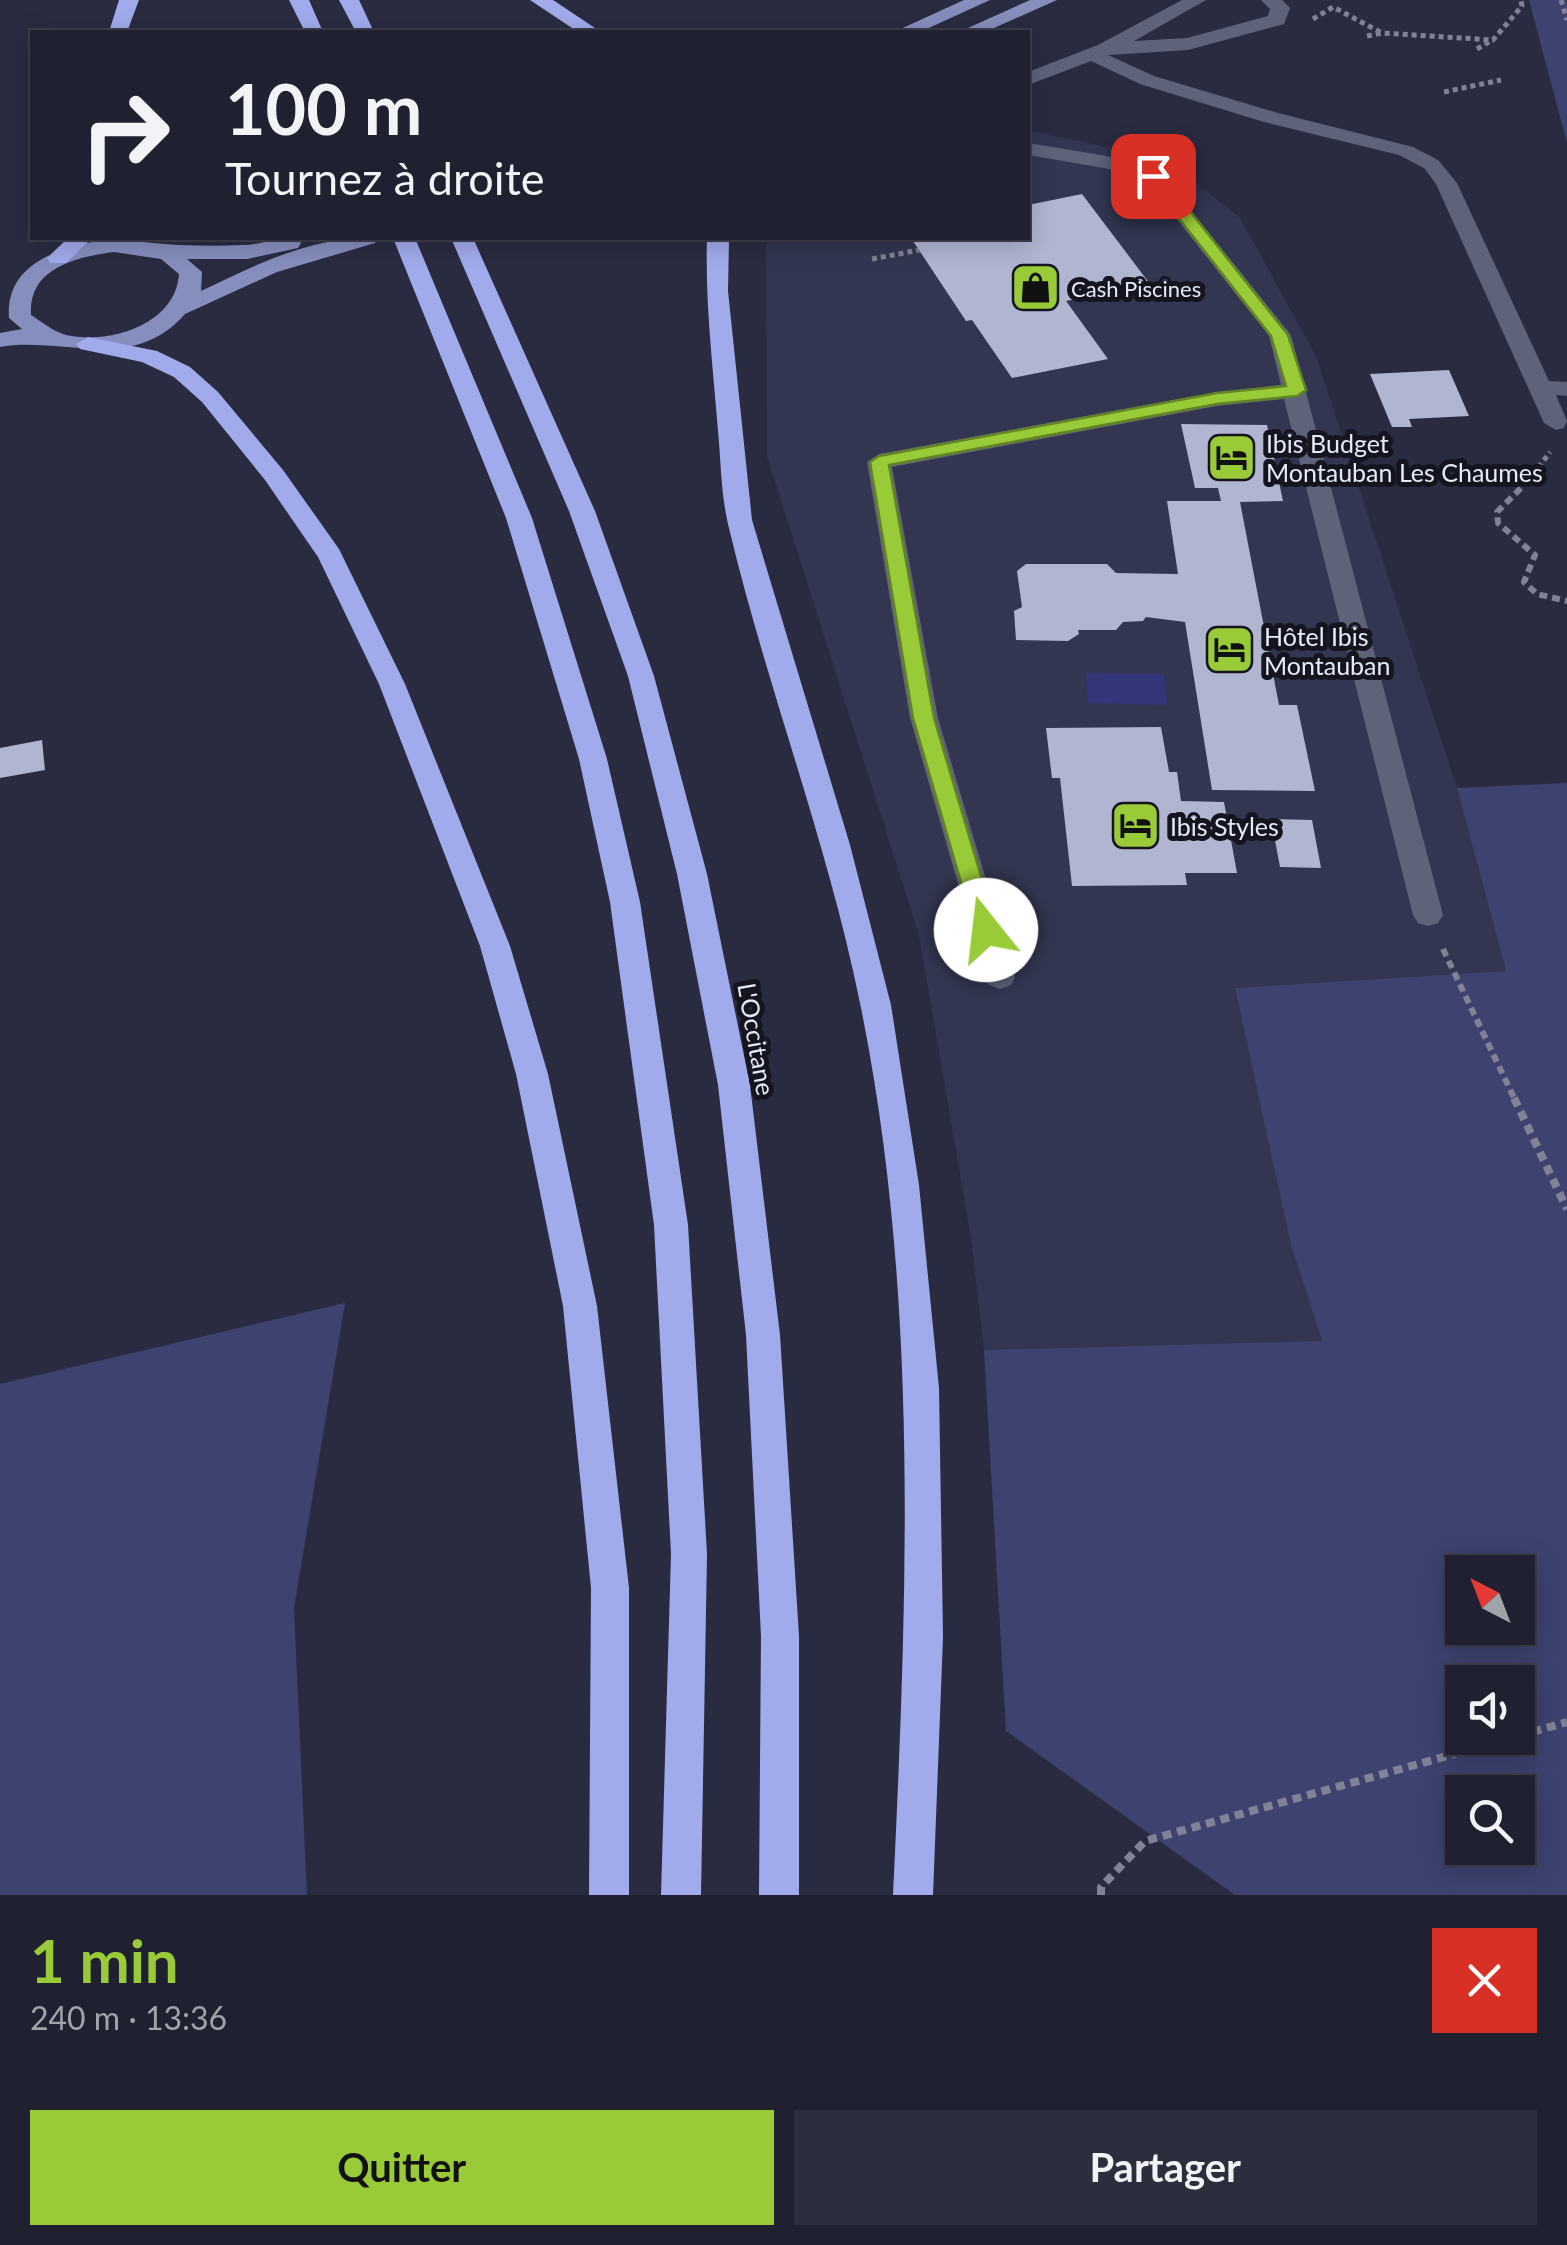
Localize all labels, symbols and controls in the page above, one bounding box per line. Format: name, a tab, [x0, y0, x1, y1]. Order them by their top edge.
text: 100 m	[225, 66, 422, 150]
icon: right	[60, 70, 190, 200]
pin	[1111, 134, 1196, 219]
icon: arrive	[1126, 149, 1181, 204]
text: Tournez à droite	[225, 151, 544, 205]
shop icon: Cash Piscines	[1010, 262, 1062, 314]
place label: Cash Piscines	[1071, 275, 1201, 302]
place label: Ibis Budget Montauban Les Chaumes	[1266, 428, 1543, 487]
hotel icon: Ibis Budget Montauban Les Chaumes	[1205, 431, 1257, 483]
place label: Hôtel Ibis Montauban	[1264, 621, 1390, 680]
hotel icon: Hôtel Ibis Montauban	[1203, 624, 1255, 676]
hotel icon: Ibis Styles	[1109, 800, 1161, 852]
place label: Ibis Styles	[1170, 811, 1279, 841]
position arrow	[934, 878, 1038, 982]
street label: L'Occitane	[732, 980, 782, 1098]
north arrow	[1445, 1555, 1535, 1645]
map controls	[1445, 1555, 1535, 1865]
button: sound	[1445, 1665, 1535, 1755]
button: search	[1445, 1775, 1535, 1865]
text: 1 min	[30, 1924, 179, 1996]
button: close	[1432, 1928, 1537, 2033]
text: 240 m · 13:36	[30, 1998, 227, 2037]
button: Quitter	[30, 2110, 774, 2225]
button: Partager	[794, 2110, 1537, 2225]

